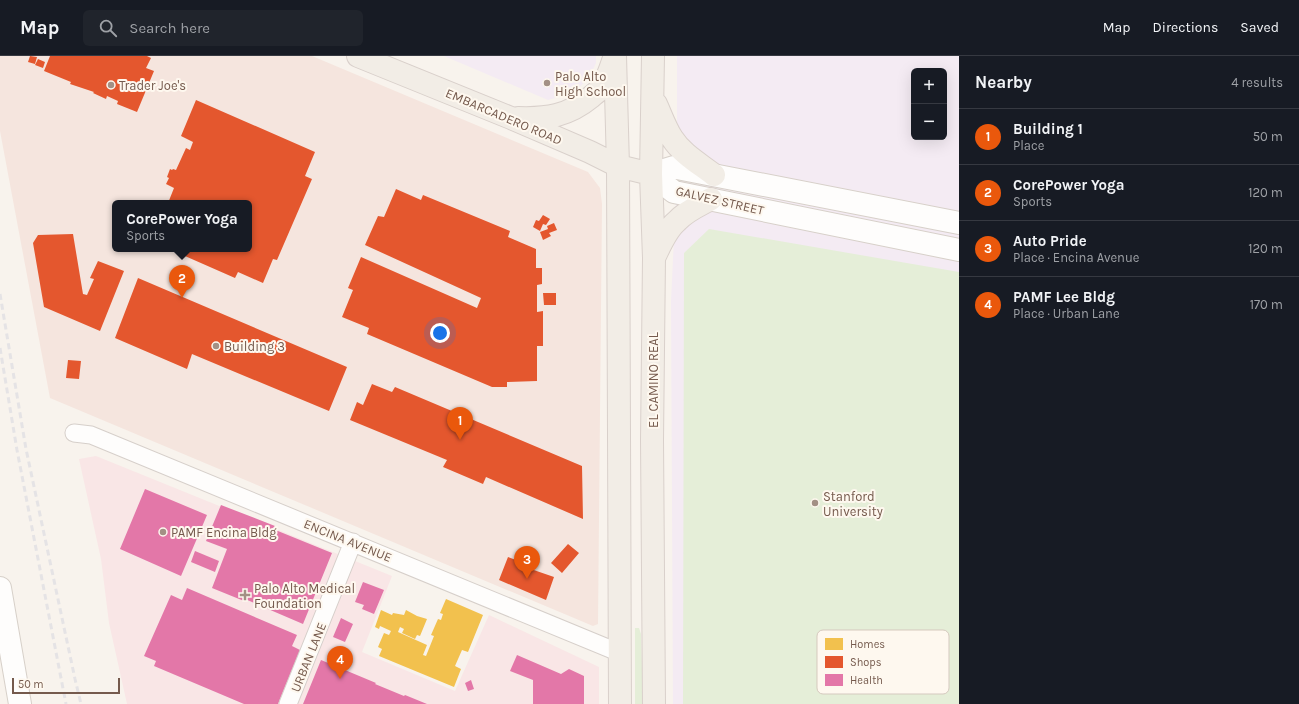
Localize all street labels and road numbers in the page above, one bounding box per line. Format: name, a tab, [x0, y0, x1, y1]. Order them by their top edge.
street label: EMBARCADERO ROAD	[443, 85, 564, 148]
street label: GALVEZ STREET	[674, 183, 766, 218]
street label: EL CAMINO REAL	[646, 332, 661, 428]
street label: ENCINA AVENUE	[302, 516, 394, 565]
street label: URBAN LANE	[288, 620, 329, 694]

